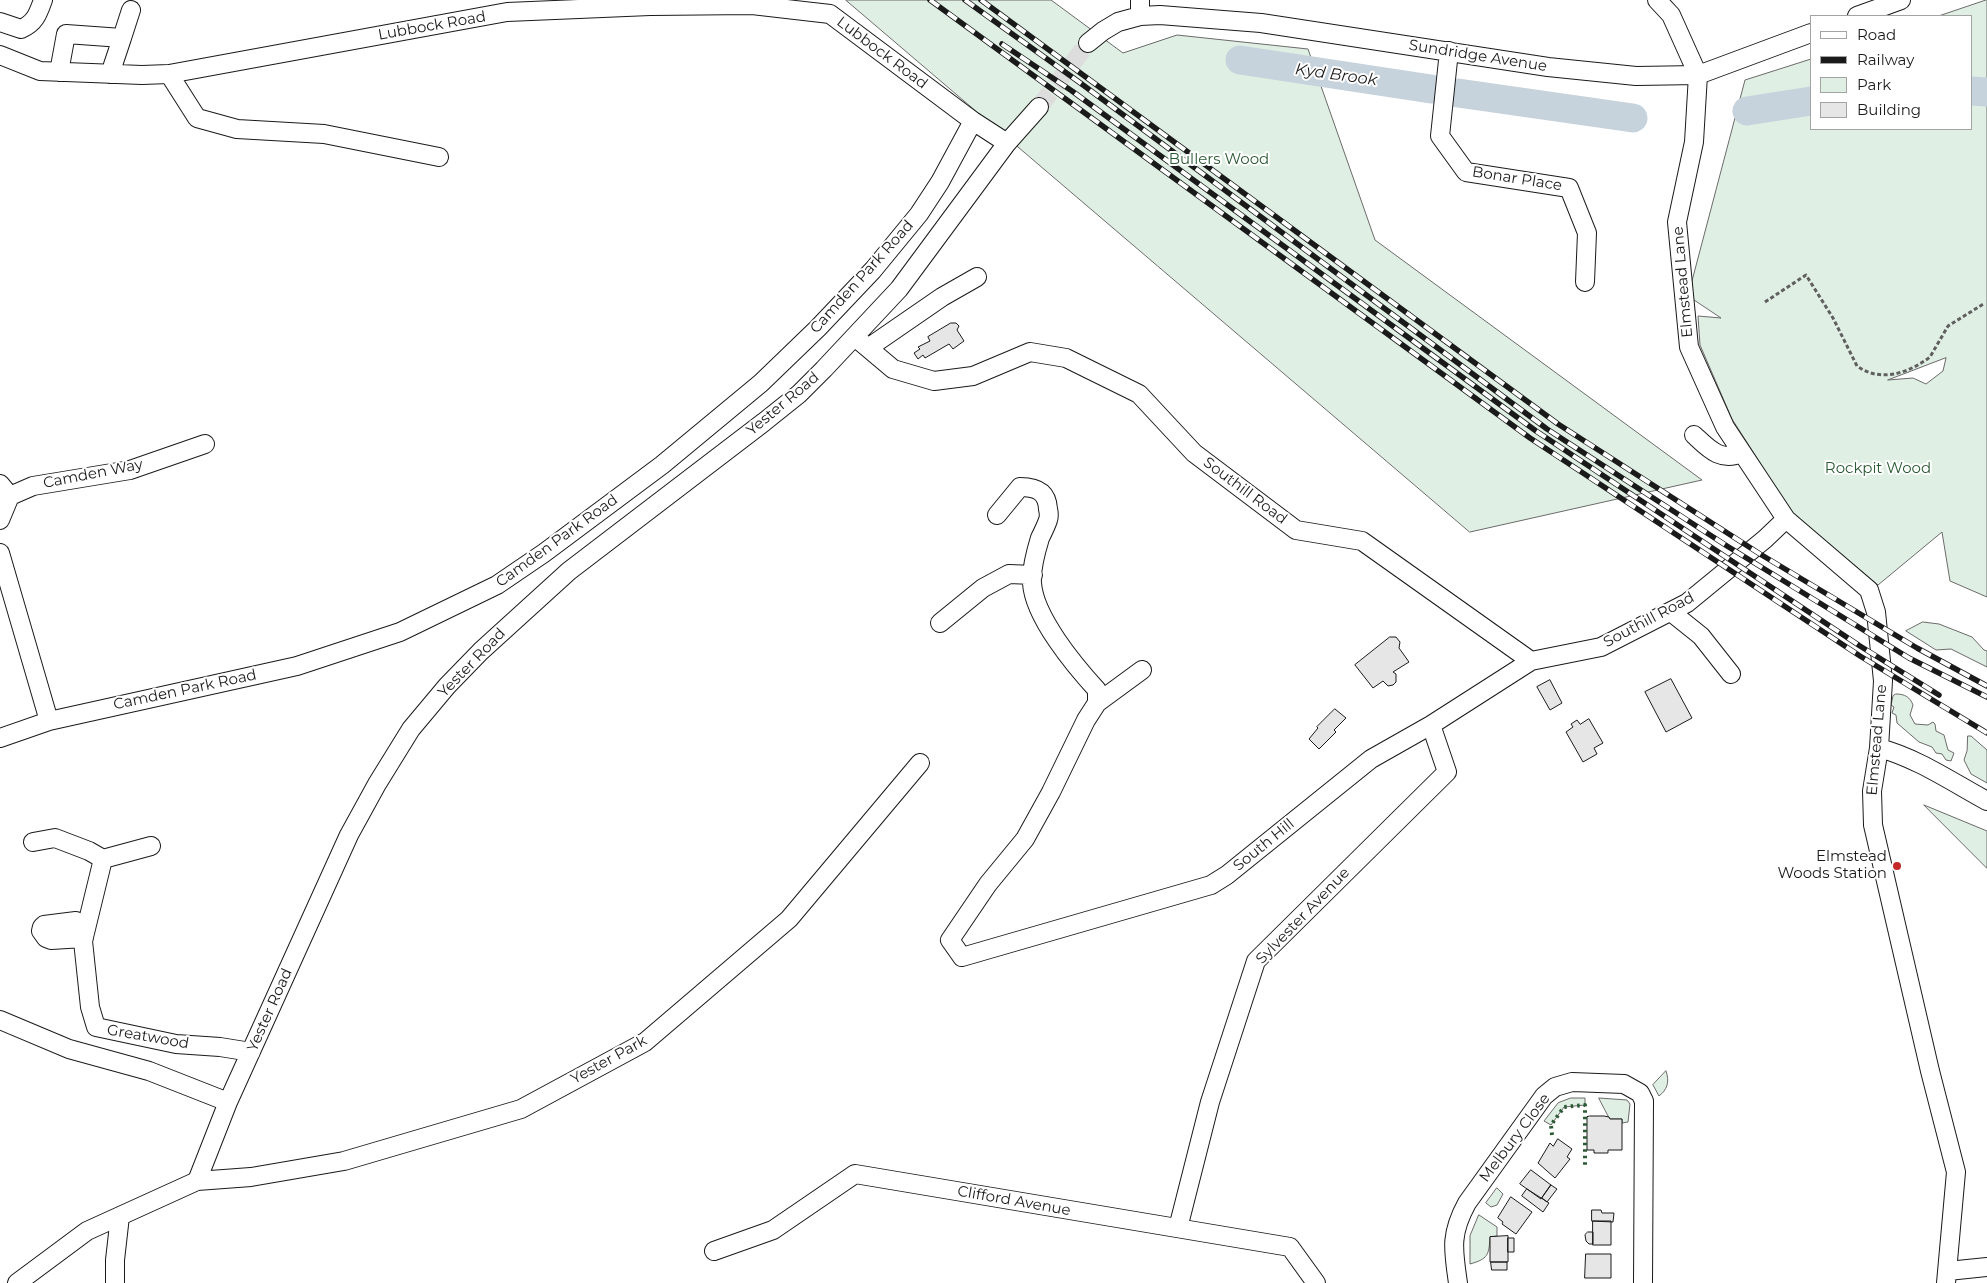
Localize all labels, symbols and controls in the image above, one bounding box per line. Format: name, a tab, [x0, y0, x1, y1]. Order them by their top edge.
street label: Lubbock Road	[377, 8, 487, 44]
street label: Lubbock Road	[833, 13, 931, 93]
legend	[1810, 15, 1972, 130]
text: Road	[1857, 25, 1896, 44]
street label: Sundridge Avenue	[1408, 36, 1548, 76]
text: Railway	[1857, 50, 1914, 69]
water label: Kyd Brook	[1294, 60, 1378, 90]
text: Park	[1857, 75, 1891, 94]
text: Building	[1857, 100, 1921, 119]
park label: Bullers Wood	[1169, 151, 1269, 169]
street label: Bonar Place	[1471, 163, 1563, 195]
street label: Camden Park Road	[806, 217, 918, 337]
street label: Elmstead Lane	[1669, 226, 1697, 338]
street label: Yester Road	[743, 368, 823, 440]
street label: Southill Road	[1200, 454, 1290, 528]
street label: Camden Way	[42, 456, 144, 492]
park label: Rockpit Wood	[1825, 460, 1931, 478]
street label: Camden Park Road	[493, 491, 621, 591]
street label: Southill Road	[1601, 589, 1697, 651]
street label: Yester Road	[435, 625, 509, 701]
street label: Camden Park Road	[112, 666, 258, 714]
street label: Elmstead Lane	[1863, 684, 1891, 796]
street label: South Hill	[1230, 815, 1298, 875]
place label: Elmstead Woods Station	[1777, 848, 1887, 883]
marker: Elmstead Woods Station	[1891, 860, 1903, 872]
street label: Sylvester Avenue	[1252, 864, 1354, 968]
street label: Yester Road	[244, 966, 296, 1054]
street label: Greatwood	[106, 1021, 190, 1053]
street label: Yester Park	[568, 1032, 650, 1088]
street label: Melbury Close	[1476, 1090, 1554, 1186]
street label: Clifford Avenue	[956, 1182, 1072, 1220]

